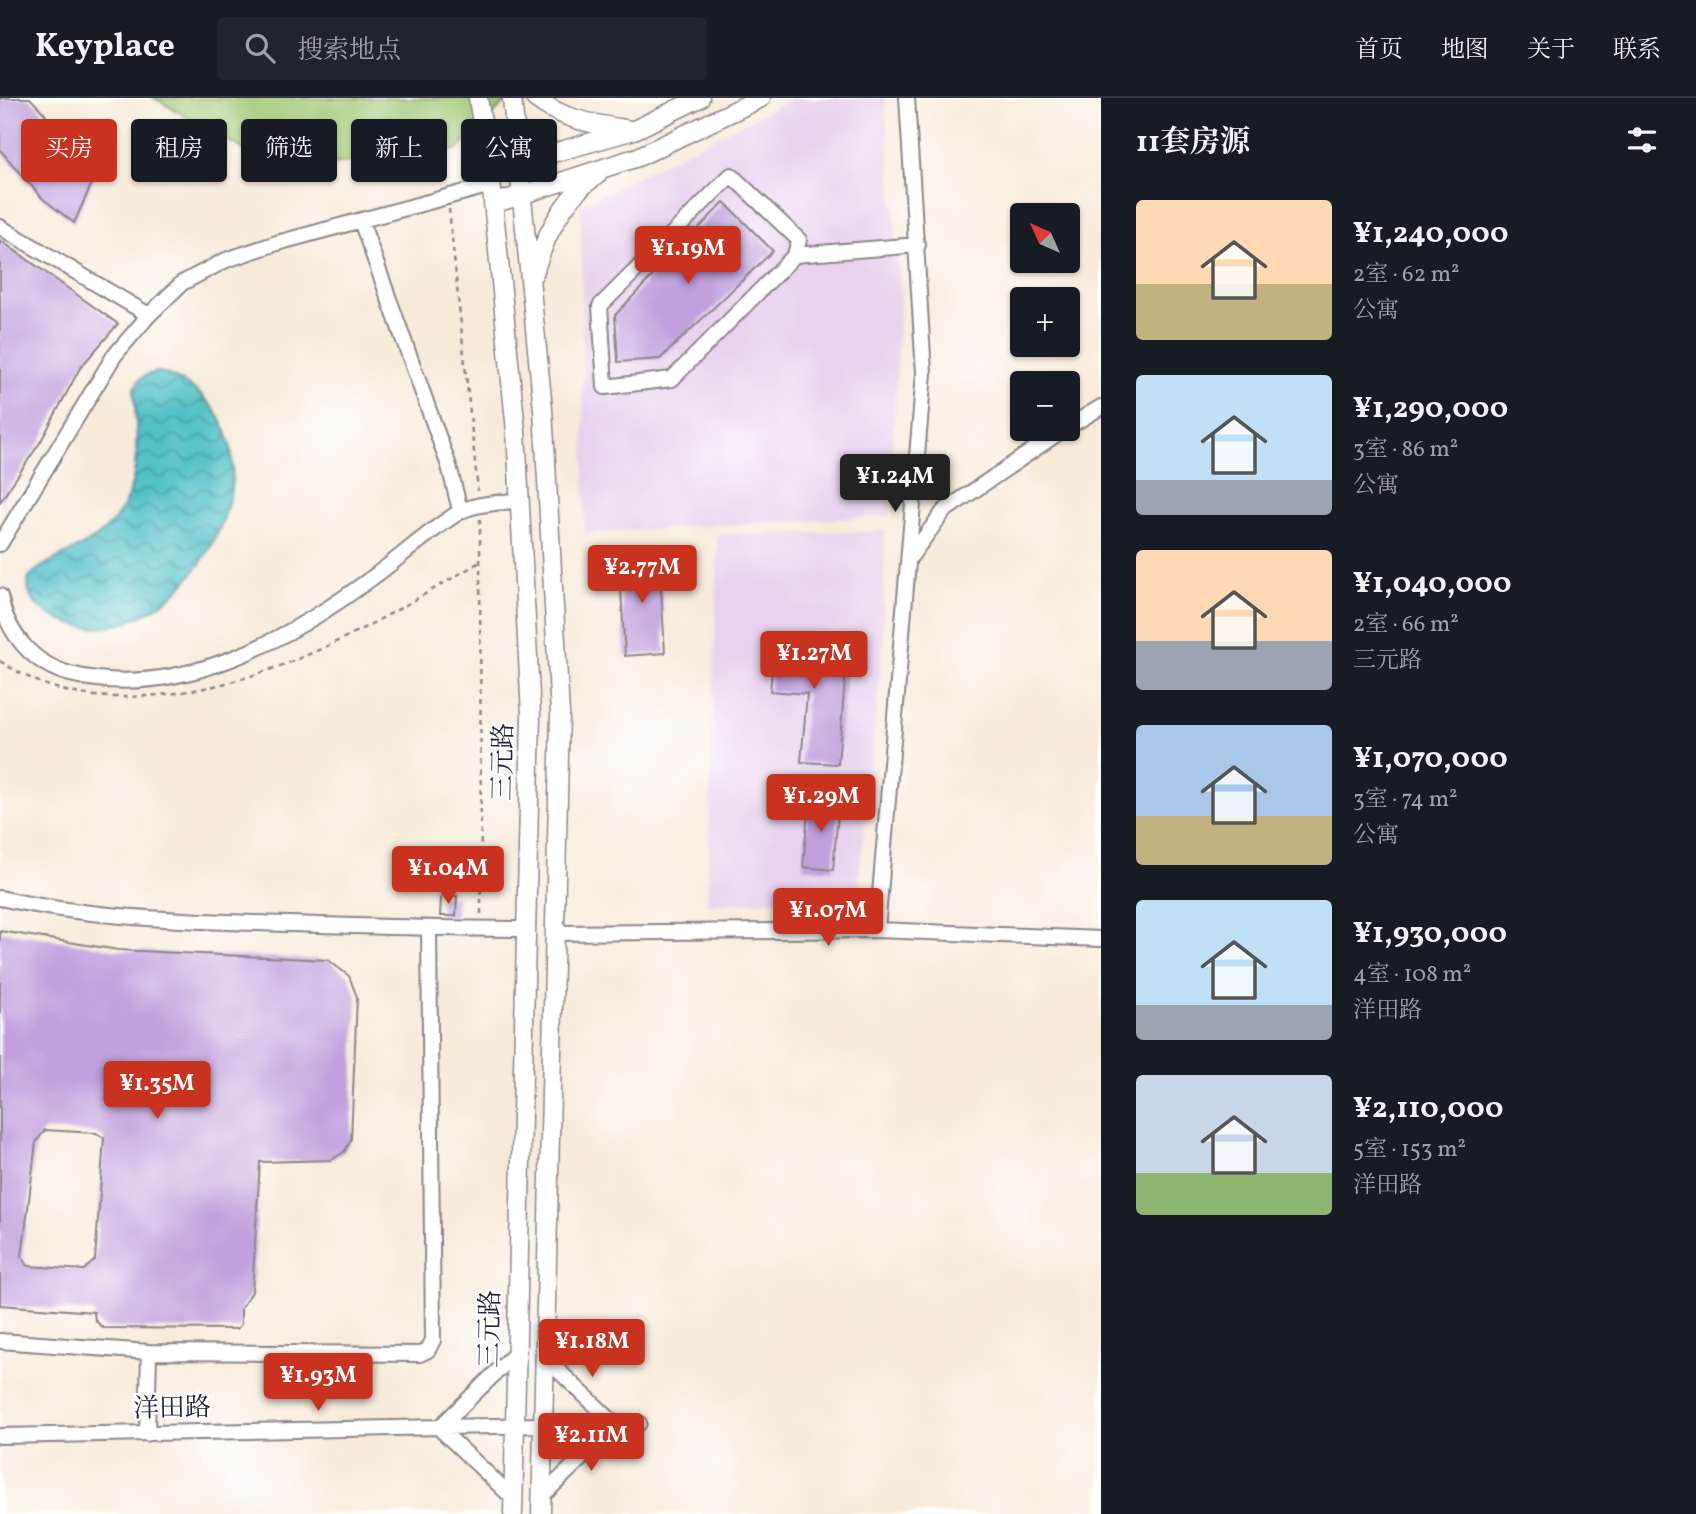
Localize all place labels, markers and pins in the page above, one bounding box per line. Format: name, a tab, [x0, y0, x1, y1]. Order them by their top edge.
pin: ¥1.19M	[631, 226, 745, 286]
pin: ¥1.24M	[838, 454, 952, 514]
pin: ¥2.77M	[585, 546, 699, 605]
pin: ¥1.27M	[757, 632, 871, 691]
pin: ¥1.29M	[764, 774, 878, 834]
pin: ¥1.04M	[391, 846, 505, 906]
pin: ¥1.07M	[771, 888, 885, 948]
pin: ¥1.35M	[100, 1062, 214, 1121]
pin: ¥1.18M	[535, 1320, 649, 1379]
pin: ¥1.93M	[261, 1354, 375, 1413]
pin: ¥2.11M	[534, 1414, 648, 1473]

